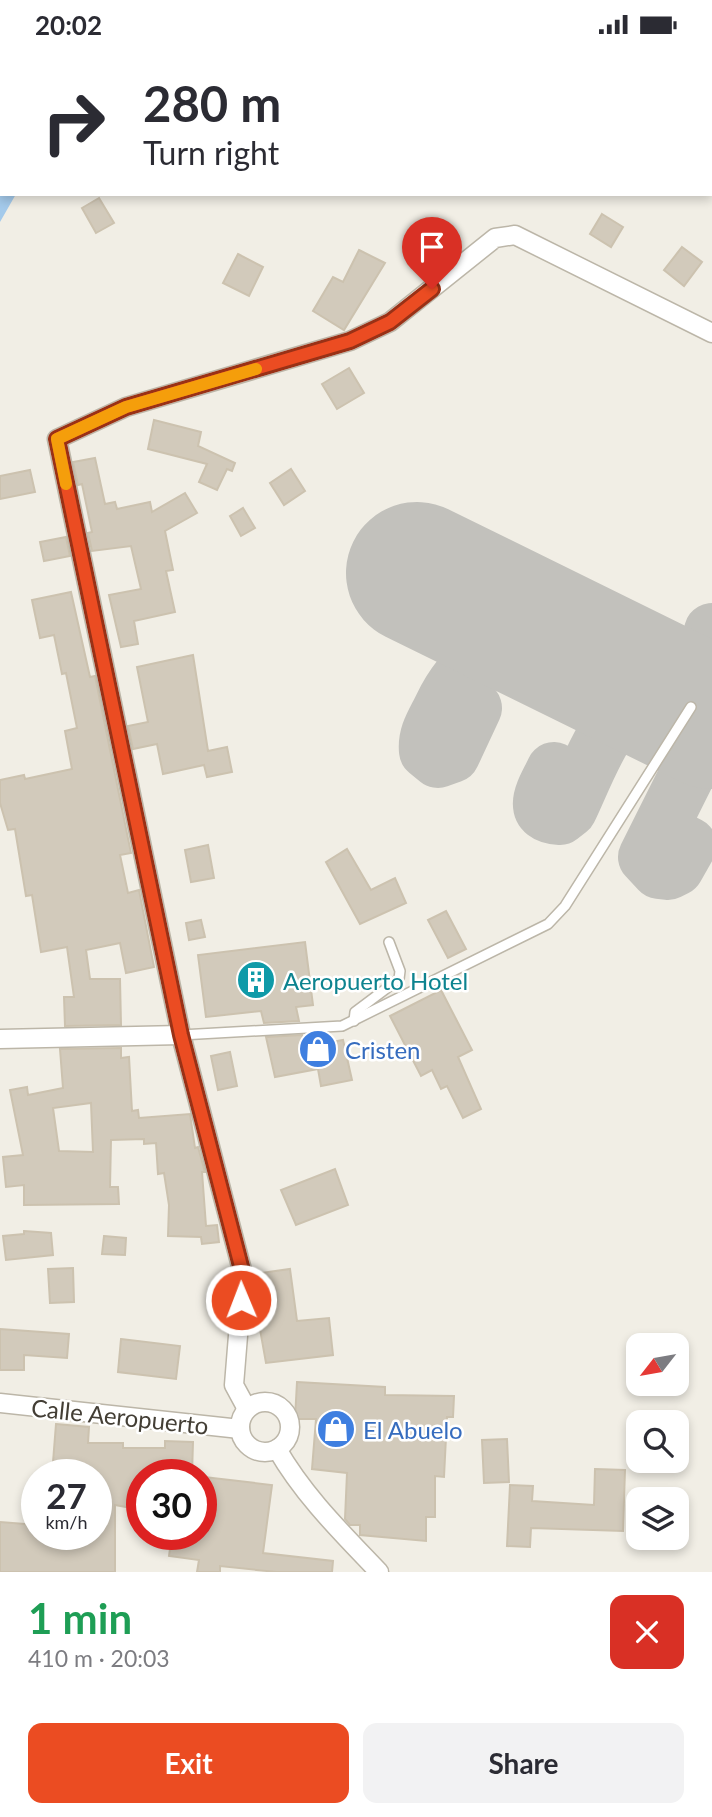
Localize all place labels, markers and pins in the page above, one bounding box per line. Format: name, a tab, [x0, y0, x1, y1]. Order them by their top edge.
pin	[402, 217, 462, 289]
building icon: Aeropuerto Hotel	[235, 959, 277, 1001]
place label: Aeropuerto Hotel	[283, 966, 468, 995]
shop icon: Cristen	[297, 1028, 339, 1070]
place label: Cristen	[345, 1035, 420, 1064]
shop icon: El Abuelo	[315, 1408, 357, 1450]
place label: El Abuelo	[363, 1415, 463, 1444]

